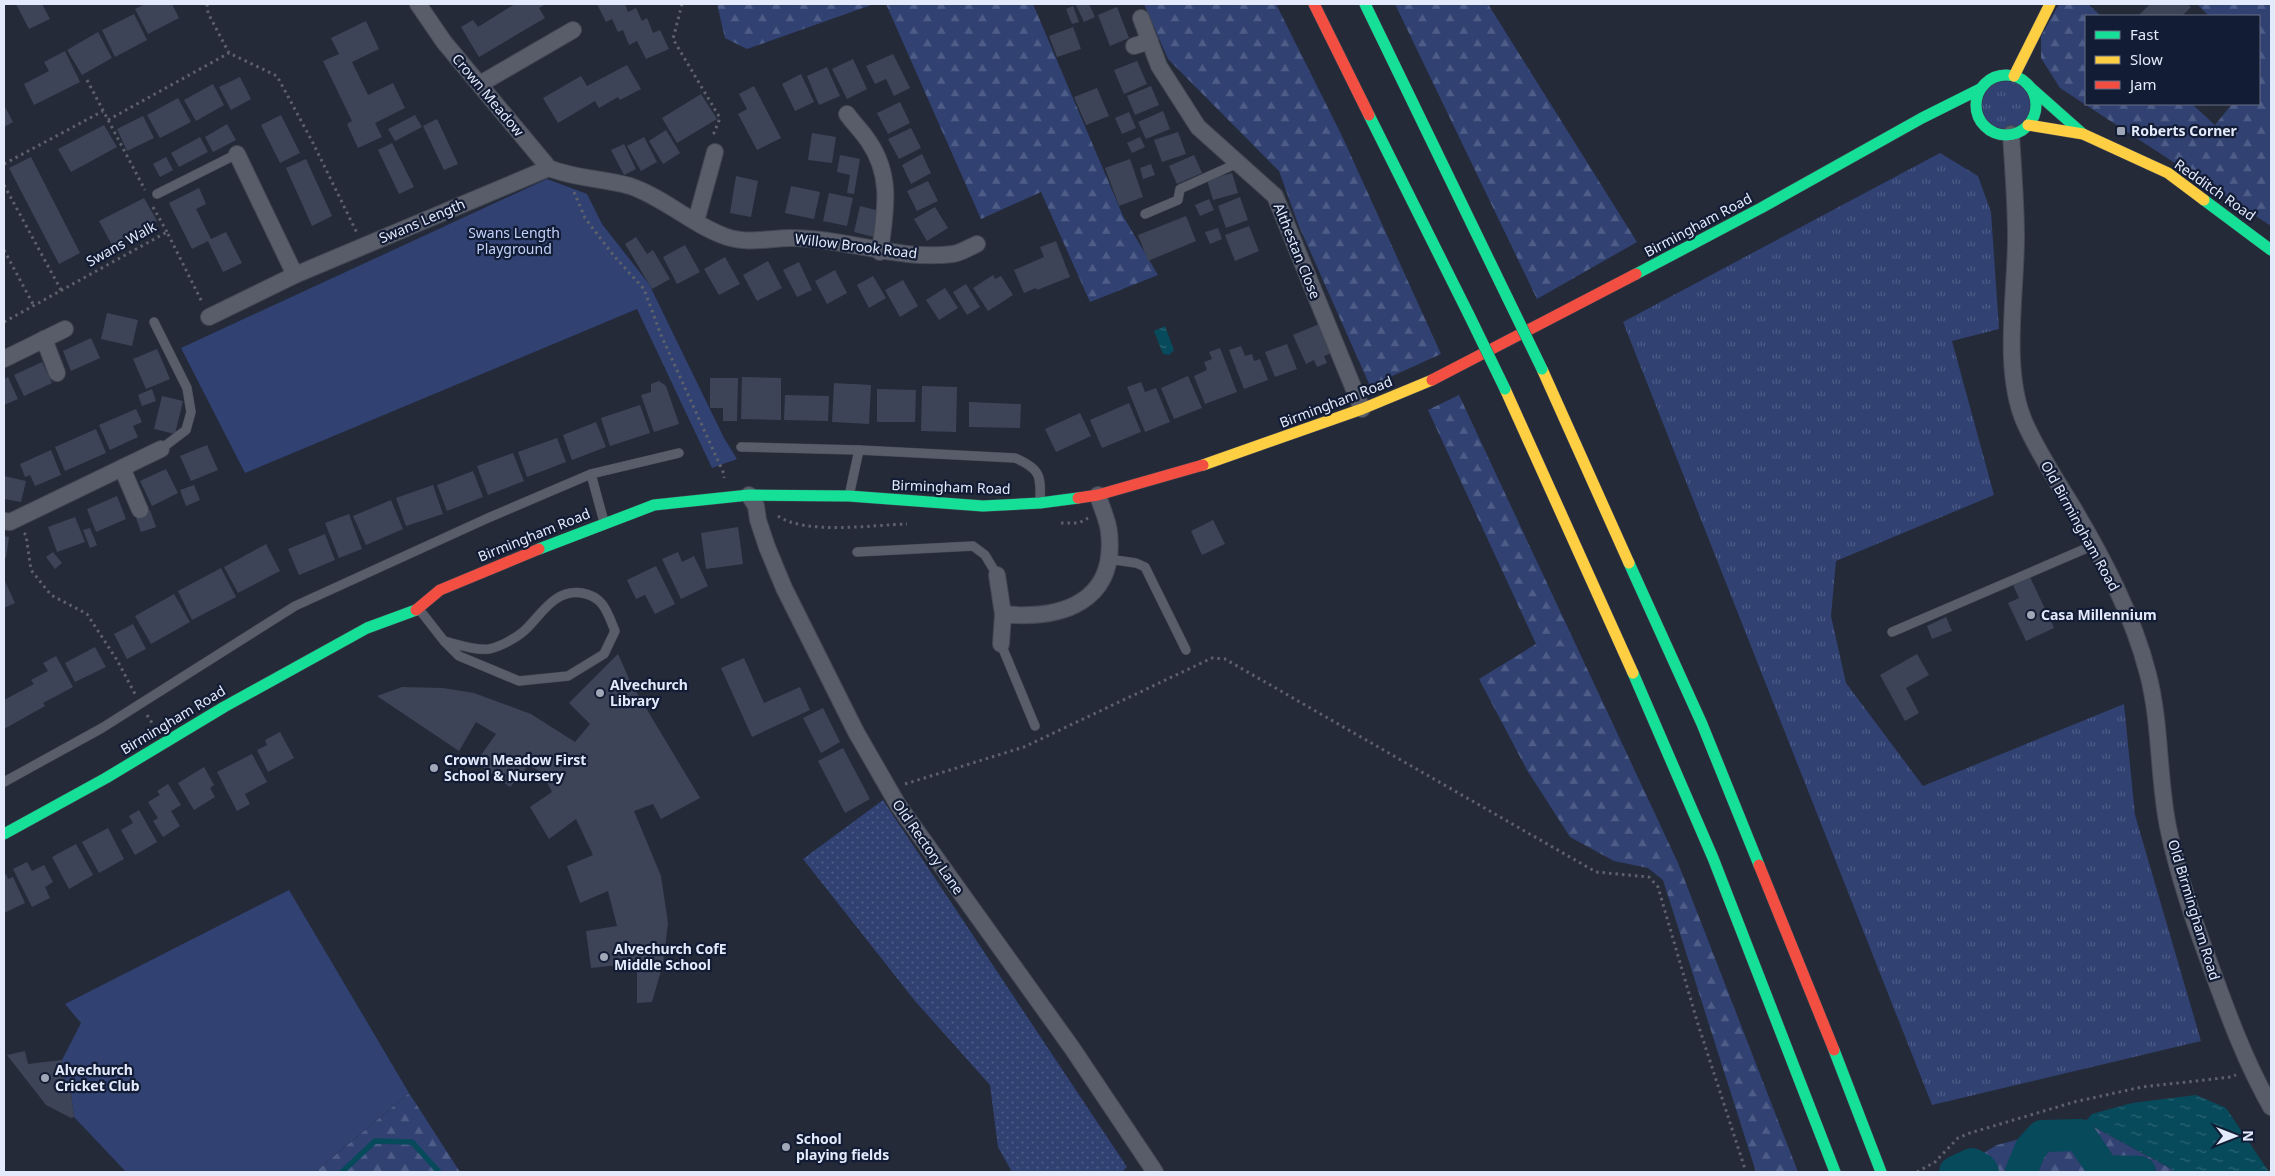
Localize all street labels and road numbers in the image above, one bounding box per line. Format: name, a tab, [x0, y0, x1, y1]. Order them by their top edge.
street label: Crown Meadow	[448, 49, 528, 140]
street label: Redditch Road	[2171, 155, 2260, 225]
street label: Birmingham Road	[1641, 188, 1755, 261]
street label: Swans Length	[376, 194, 468, 247]
street label: Althestan Close	[1270, 200, 1325, 302]
street label: Swans Walk	[82, 216, 160, 271]
street label: Willow Brook Road	[794, 229, 918, 262]
street label: Birmingham Road	[1277, 371, 1395, 432]
street label: Old Birmingham Road	[2037, 457, 2124, 594]
street label: Birmingham Road	[891, 475, 1011, 498]
street label: Birmingham Road	[475, 503, 593, 566]
street label: Birmingham Road	[117, 681, 229, 758]
street label: Old Rectory Lane	[889, 795, 968, 898]
street label: Old Birmingham Road	[2164, 837, 2225, 983]

